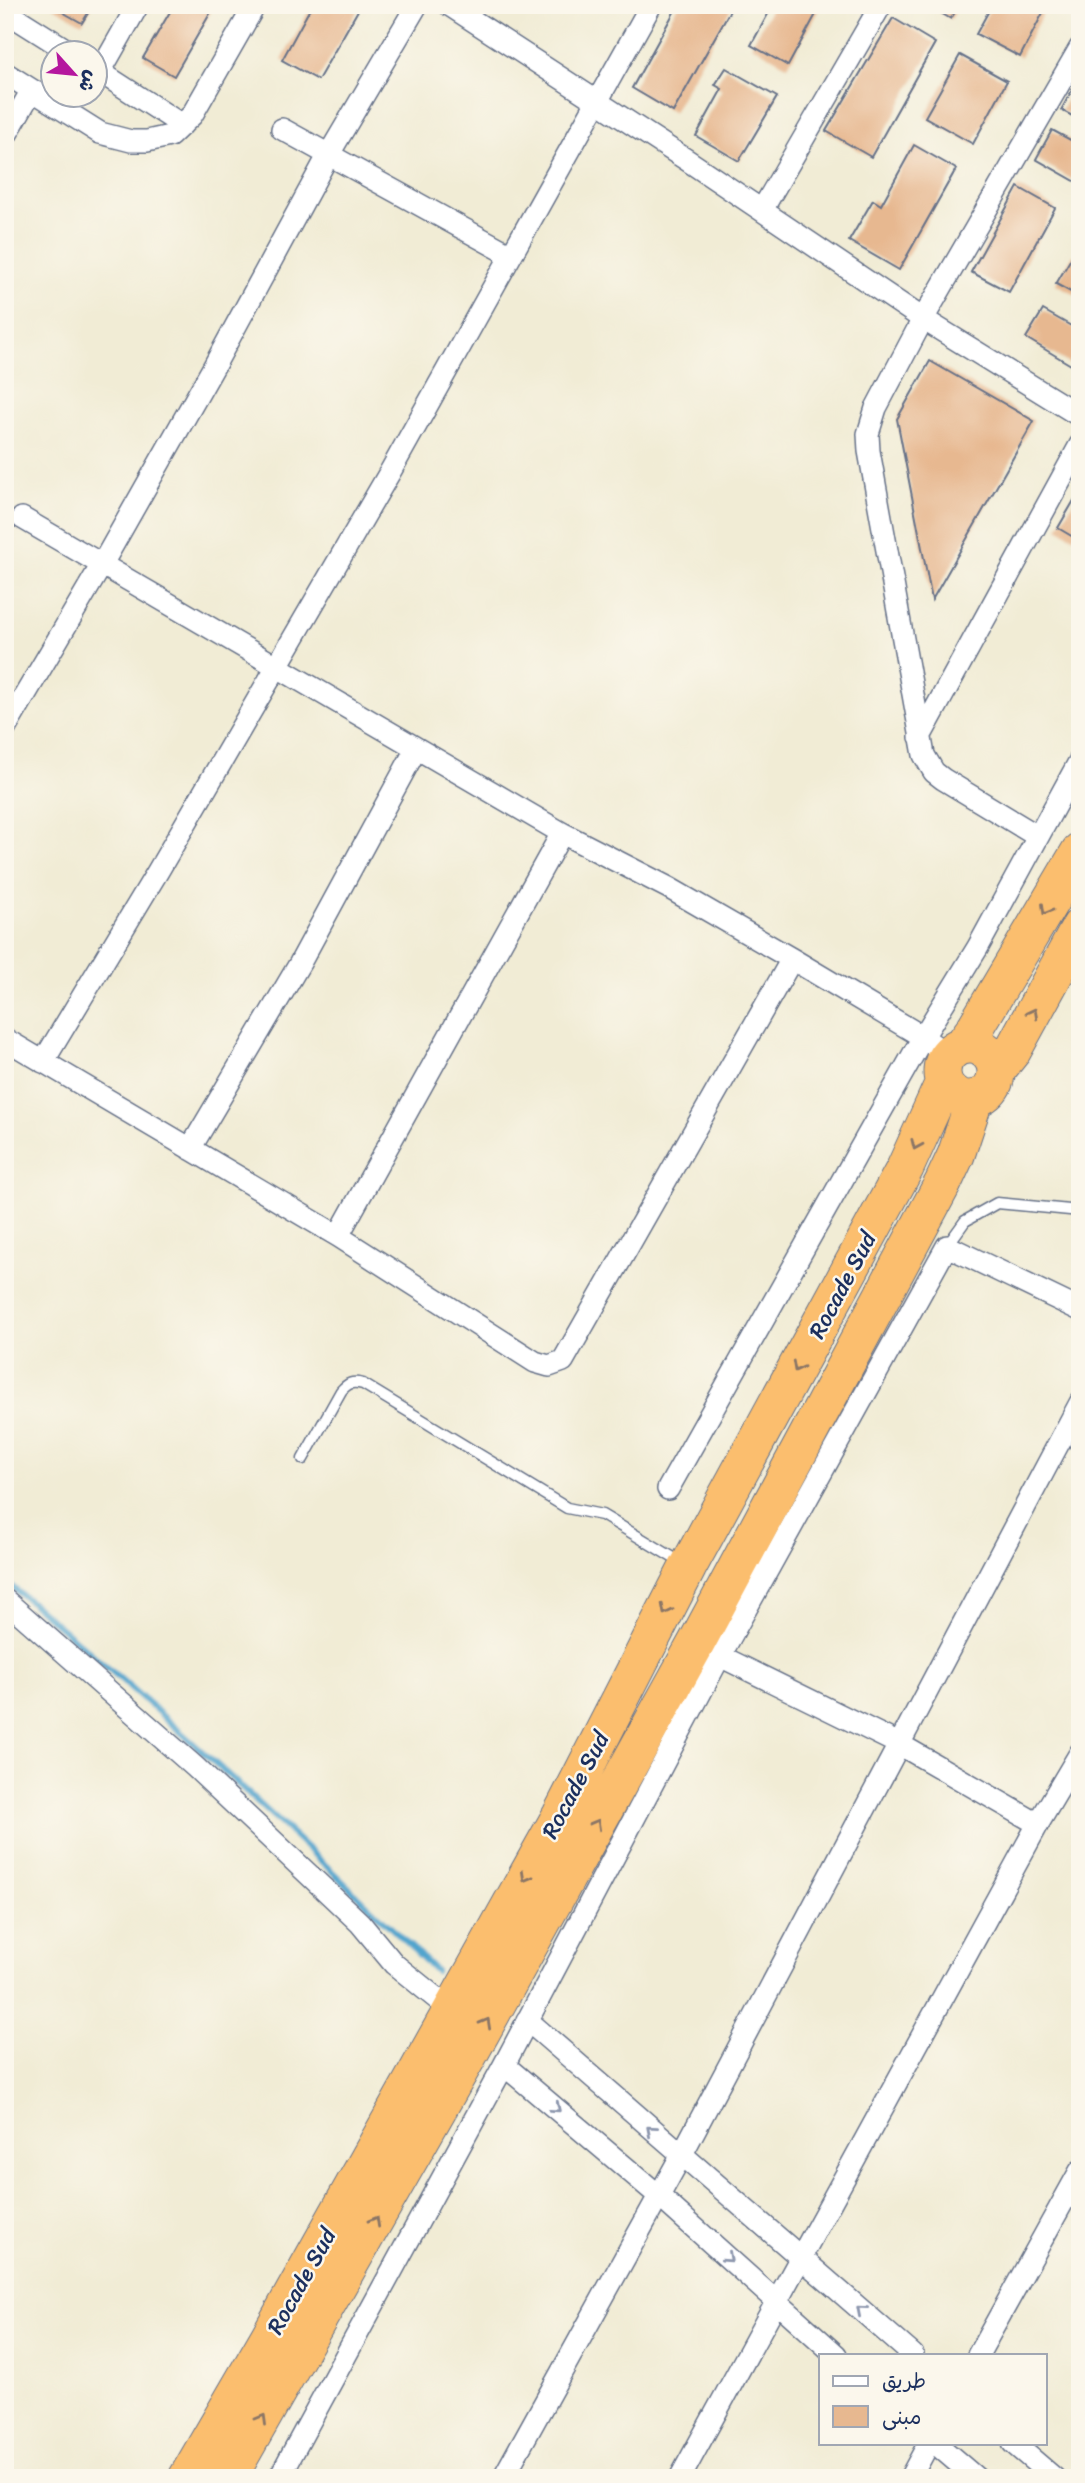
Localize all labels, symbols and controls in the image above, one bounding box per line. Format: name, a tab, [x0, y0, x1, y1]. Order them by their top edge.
north arrow	[38, 38, 108, 108]
text: ش	[69, 65, 108, 98]
one-way arrow	[1041, 902, 1054, 915]
one-way arrow	[1024, 1007, 1038, 1020]
one-way arrow	[910, 1137, 924, 1150]
street label: Rocade Sud	[797, 1222, 889, 1346]
one-way arrow	[792, 1360, 806, 1372]
one-way arrow	[660, 1603, 674, 1615]
street label: Rocade Sud	[530, 1722, 622, 1846]
one-way arrow	[588, 1818, 601, 1831]
one-way arrow	[521, 1869, 534, 1882]
one-way arrow	[478, 2018, 491, 2030]
one-way arrow	[548, 2100, 561, 2112]
one-way arrow	[647, 2126, 660, 2138]
one-way arrow	[367, 2216, 380, 2229]
street label: Rocade Sud	[255, 2219, 349, 2342]
one-way arrow	[720, 2250, 733, 2262]
one-way arrow	[856, 2306, 869, 2319]
legend	[819, 2354, 1046, 2444]
text: طريق	[882, 2362, 926, 2400]
text: مبنى	[882, 2398, 921, 2436]
one-way arrow	[254, 2413, 267, 2426]

